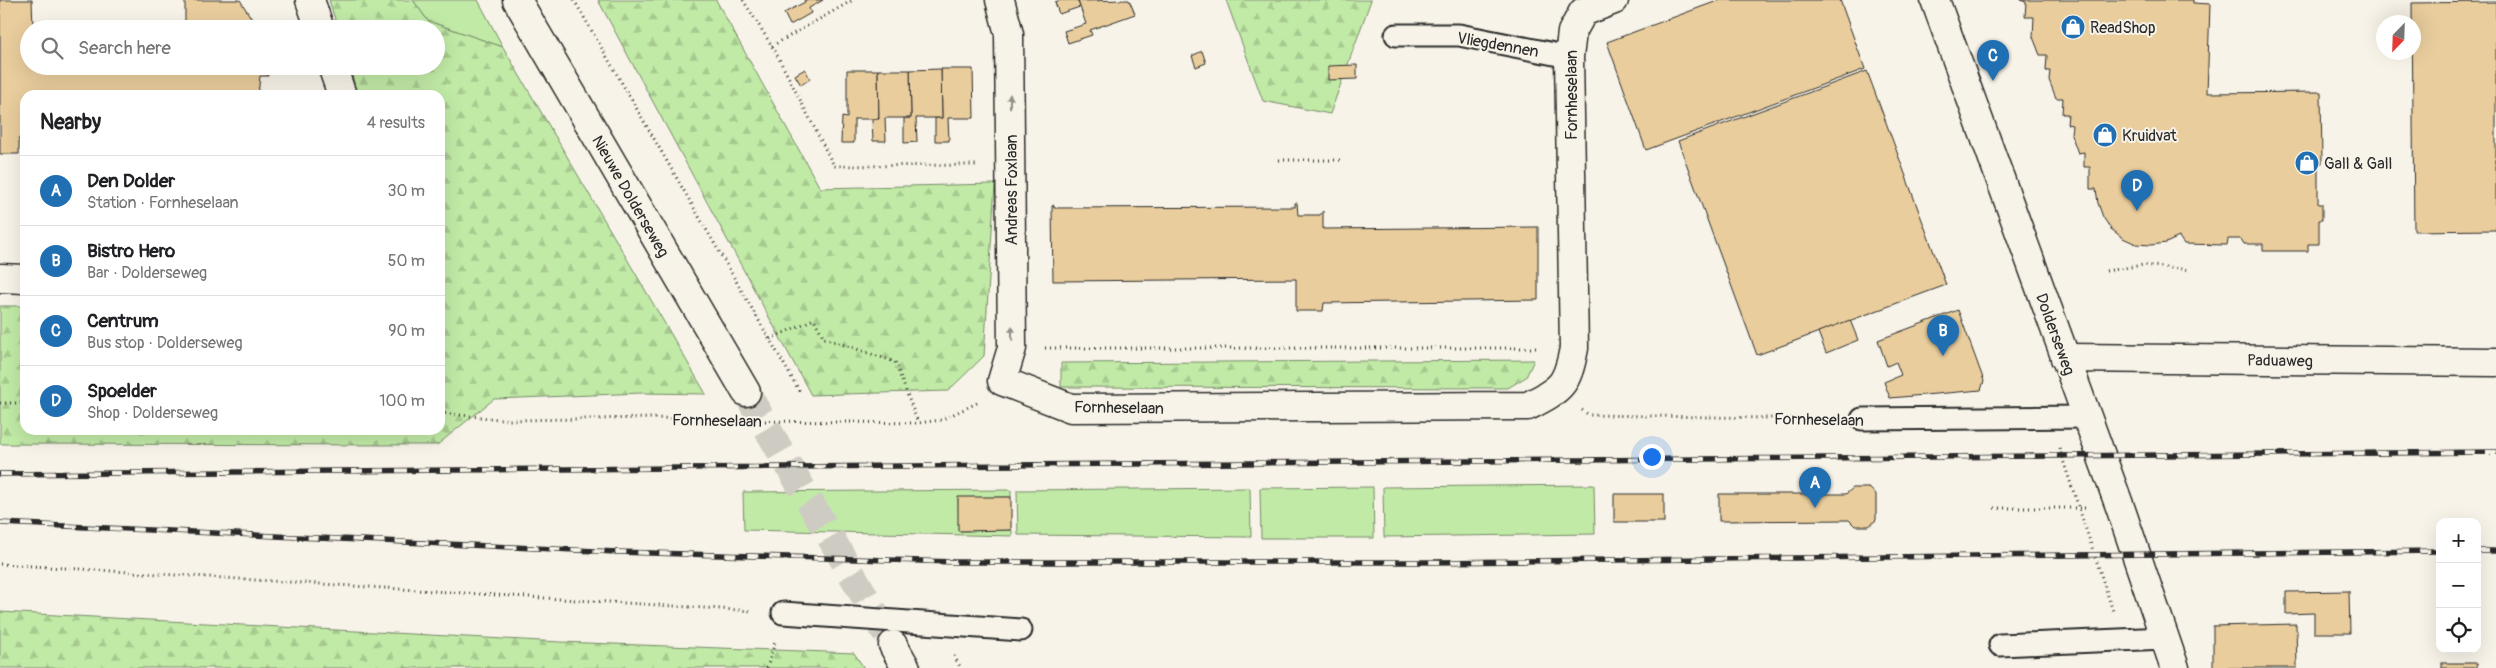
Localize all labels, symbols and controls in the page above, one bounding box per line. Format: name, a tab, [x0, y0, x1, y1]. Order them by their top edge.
shop icon: ReadShop	[2060, 14, 2086, 40]
north arrow	[2376, 15, 2421, 60]
place label: ReadShop	[2090, 18, 2156, 38]
search box	[20, 20, 445, 75]
street label: Vliegdennen	[1455, 28, 1540, 62]
icon: search	[38, 34, 66, 62]
text: Search here	[78, 36, 171, 60]
pin: C	[1977, 40, 2009, 81]
street label: Fornheselaan	[1562, 50, 1582, 140]
one-way arrow	[1006, 93, 1014, 109]
text: Nearby	[40, 109, 101, 136]
text: 4 results	[367, 113, 425, 133]
shop icon: Kruidvat	[2092, 122, 2118, 148]
place label: Kruidvat	[2122, 126, 2177, 146]
street label: Nieuwe Dolderseweg	[587, 132, 673, 261]
street label: Andreas Foxlaan	[1002, 134, 1022, 246]
shop icon: Gall & Gall	[2294, 150, 2320, 176]
place label: Gall & Gall	[2324, 154, 2392, 174]
text: Den Dolder	[87, 169, 175, 193]
pin: D	[2121, 170, 2153, 211]
text: A	[51, 181, 61, 201]
text: 30 m	[387, 181, 425, 201]
text: Station · Fornheselaan	[87, 193, 239, 213]
text: Bistro Hero	[87, 239, 175, 263]
text: B	[51, 251, 61, 271]
text: 50 m	[388, 251, 425, 271]
text: Bar · Dolderseweg	[87, 263, 207, 283]
street label: Dolderseweg	[2031, 291, 2079, 378]
text: Centrum	[87, 309, 159, 333]
pin: B	[1927, 315, 1959, 356]
text: C	[51, 321, 61, 341]
text: 90 m	[388, 321, 425, 341]
one-way arrow	[1008, 325, 1016, 341]
text: Bus stop · Dolderseweg	[87, 333, 243, 353]
street label: Paduaweg	[2247, 350, 2313, 372]
text: Spoelder	[87, 379, 157, 403]
text: D	[51, 391, 61, 411]
text: 100 m	[379, 391, 425, 411]
street label: Fornheselaan	[1074, 397, 1164, 419]
text: Shop · Dolderseweg	[87, 403, 218, 423]
street label: Fornheselaan	[1774, 409, 1864, 431]
street label: Fornheselaan	[672, 410, 762, 432]
your location	[1639, 444, 1665, 470]
pin: A	[1799, 467, 1831, 508]
map controls	[2436, 518, 2481, 653]
button: +	[2436, 518, 2481, 563]
button: −	[2436, 563, 2481, 608]
button: locate	[2436, 608, 2481, 653]

